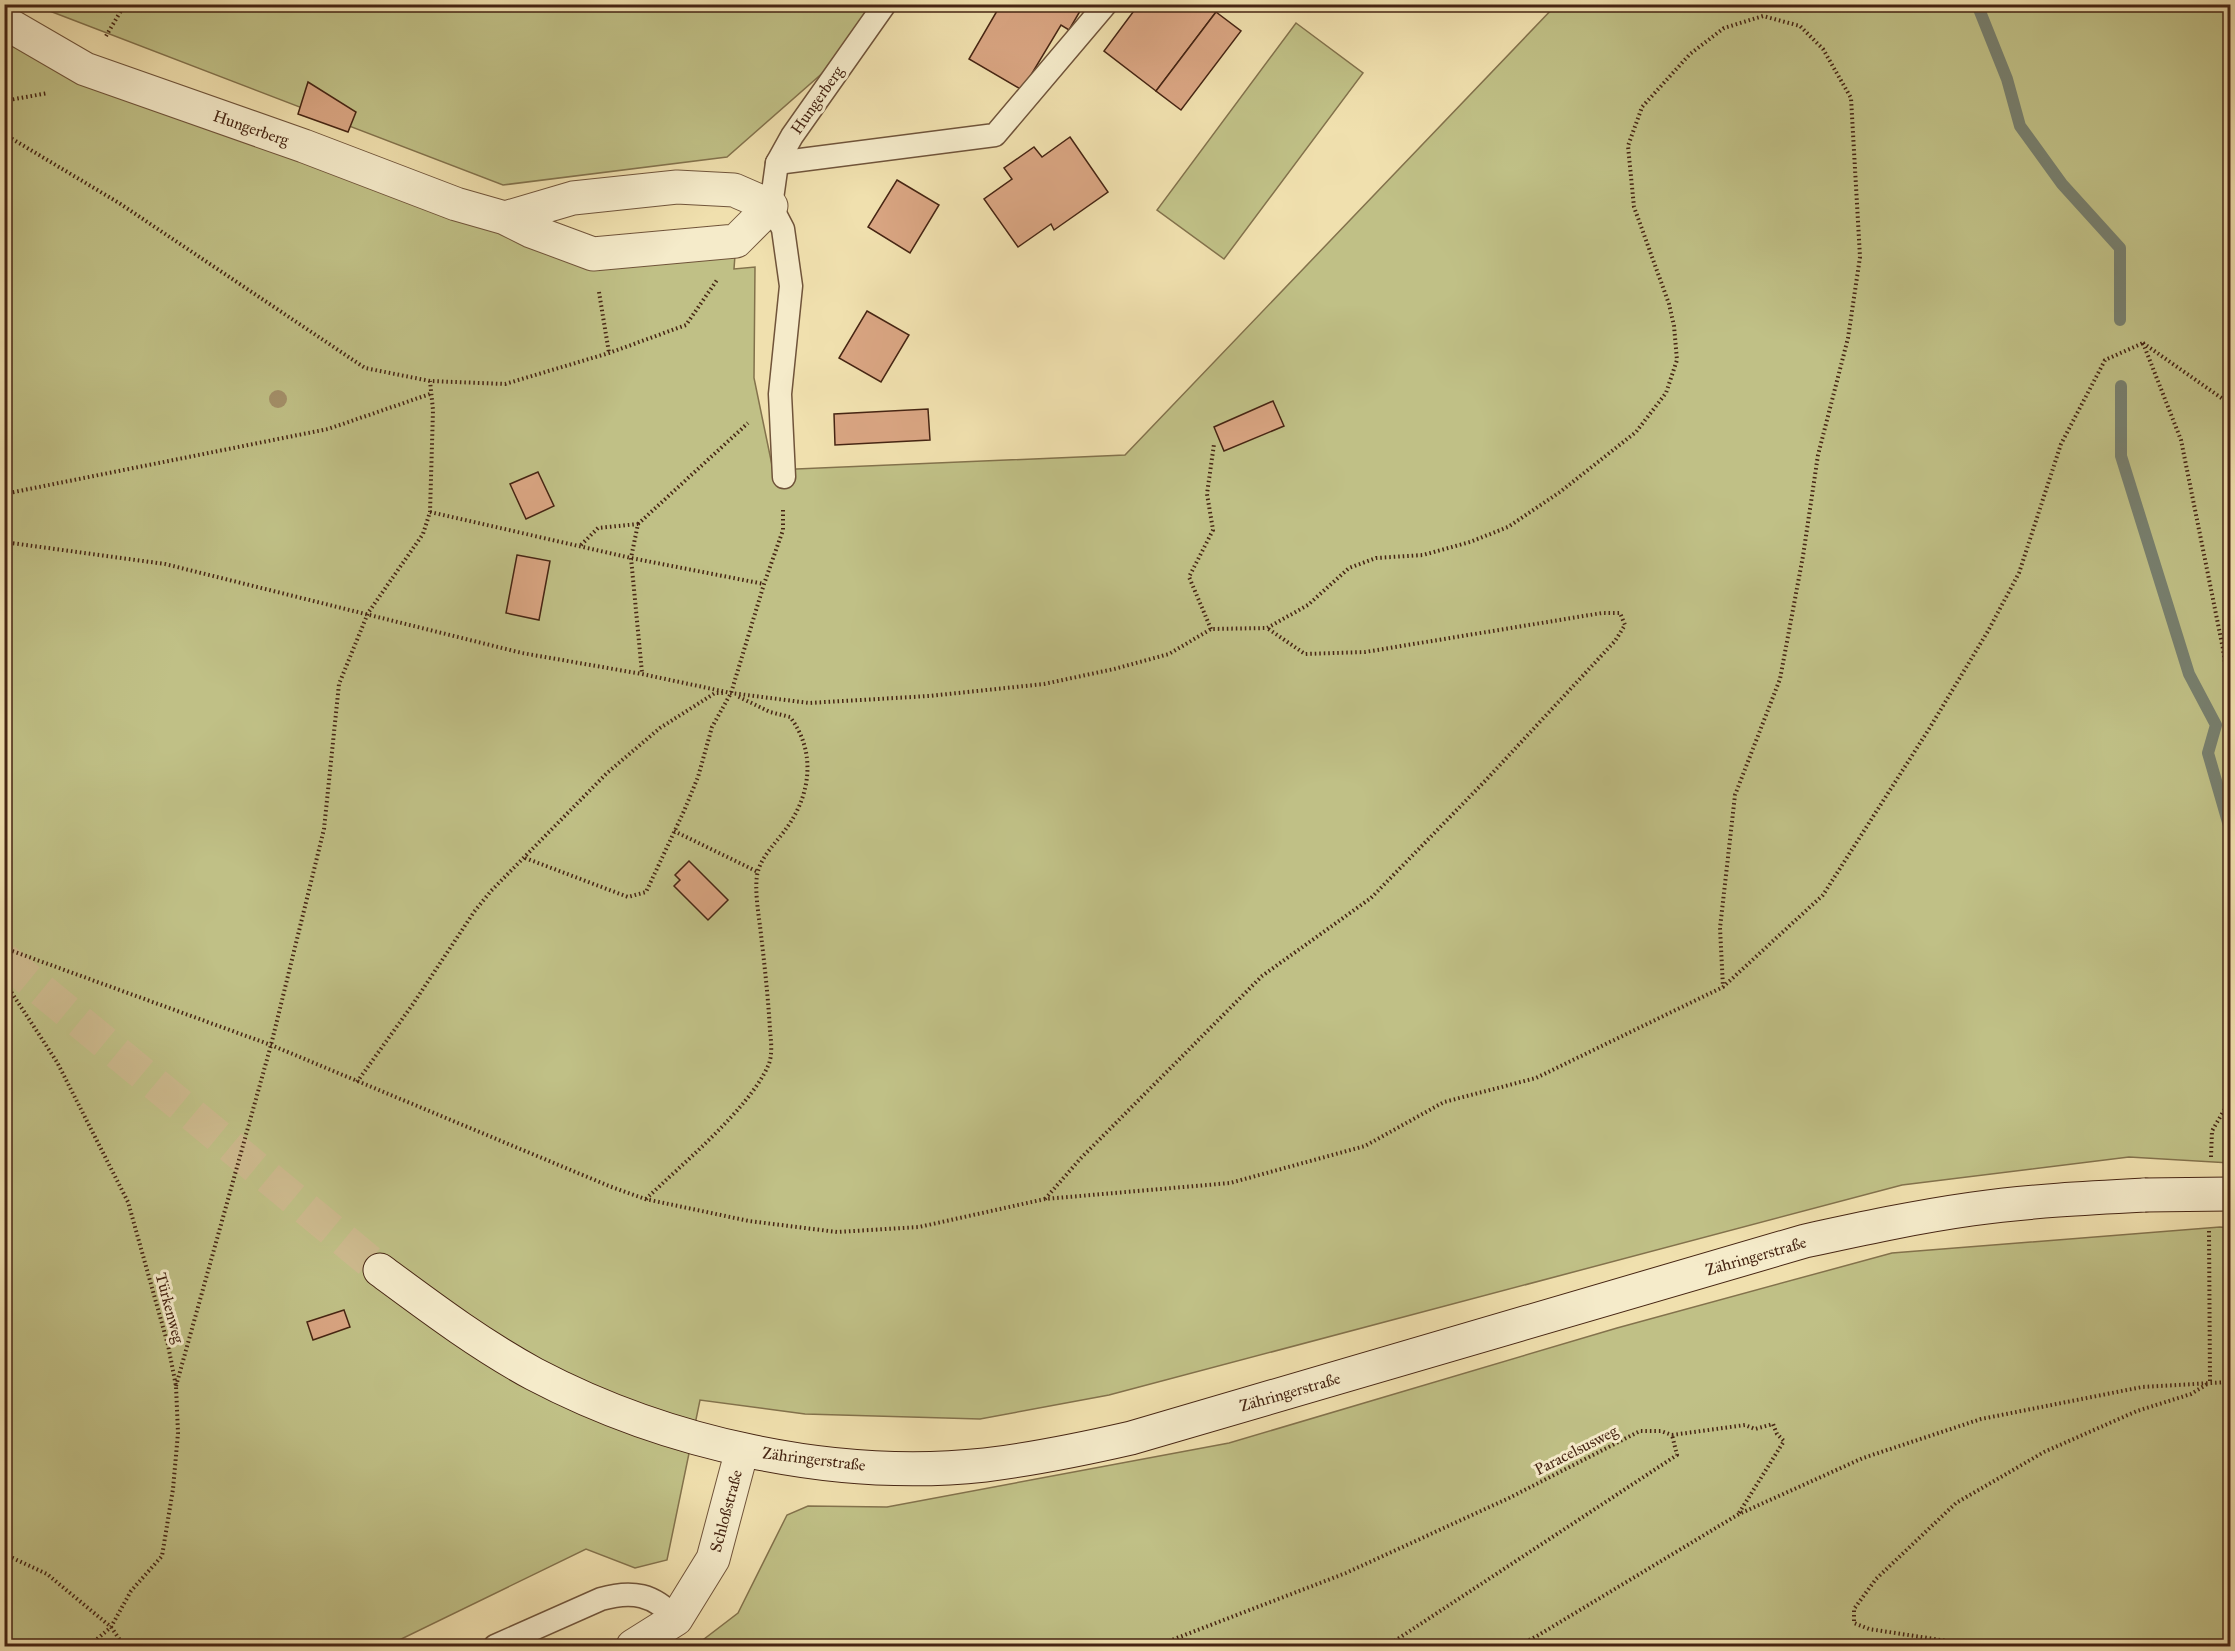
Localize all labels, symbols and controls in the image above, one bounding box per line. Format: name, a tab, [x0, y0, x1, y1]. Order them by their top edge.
street label: Hungerberg	[787, 62, 849, 138]
street label: Hungerberg	[210, 106, 292, 151]
street label: Zähringerstraße	[1703, 1232, 1809, 1280]
street label: Türkenweg	[151, 1271, 189, 1346]
street label: Zähringerstraße	[1237, 1368, 1343, 1416]
street label: Paracelsusweg	[1531, 1421, 1622, 1480]
street label: Zähringerstraße	[761, 1443, 867, 1476]
street label: Schloßstraße	[706, 1467, 746, 1554]

